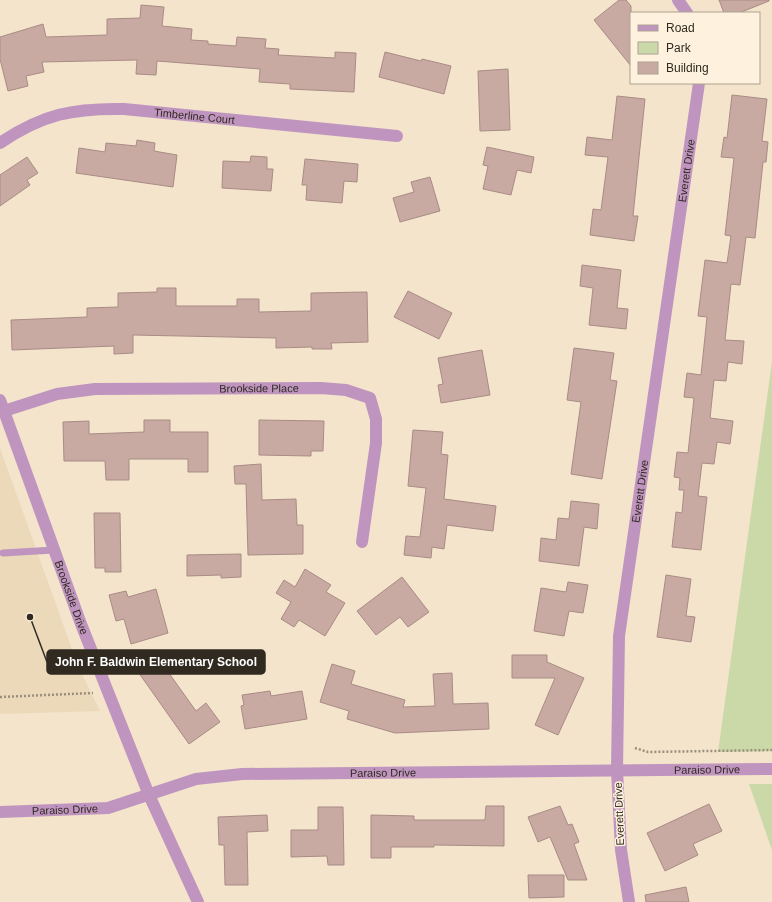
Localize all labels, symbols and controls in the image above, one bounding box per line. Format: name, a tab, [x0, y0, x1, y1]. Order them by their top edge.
legend	[630, 12, 760, 84]
text: Road	[666, 21, 695, 35]
text: Park	[666, 41, 692, 55]
text: Building	[666, 61, 709, 75]
street label: Timberline Court	[154, 106, 235, 126]
street label: Everett Drive	[676, 138, 697, 203]
street label: Brookside Place	[219, 382, 299, 394]
street label: Everett Drive	[629, 459, 650, 524]
street label: Brookside Drive	[53, 559, 91, 636]
callout: John F. Baldwin Elementary School	[47, 650, 265, 674]
text: John F. Baldwin Elementary School	[55, 655, 257, 669]
street label: Paraiso Drive	[674, 763, 740, 776]
street label: Paraiso Drive	[350, 766, 416, 779]
street label: Everett Drive	[612, 782, 626, 846]
street label: Paraiso Drive	[32, 802, 98, 817]

